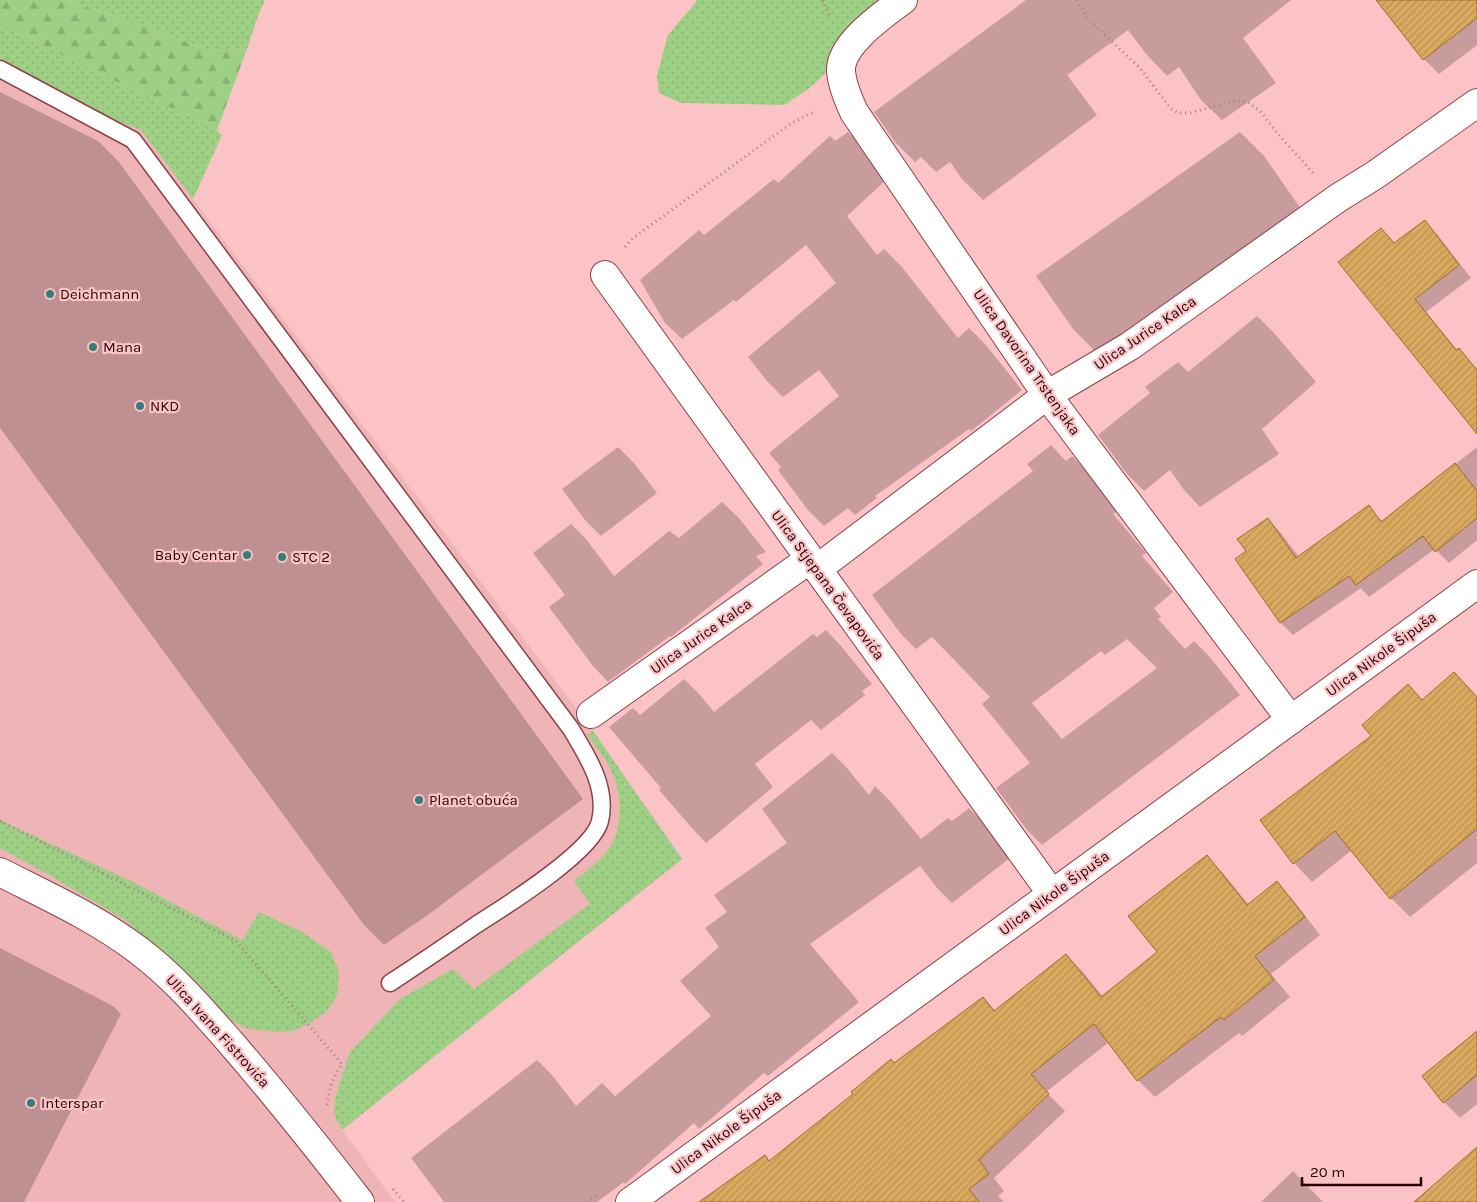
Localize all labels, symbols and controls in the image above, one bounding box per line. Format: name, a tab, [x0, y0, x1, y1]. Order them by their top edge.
place label: Deichmann	[60, 285, 139, 303]
street label: Ulica Davorina Trstenjaka	[970, 285, 1084, 439]
marker: Deichmann	[44, 288, 56, 300]
street label: Ulica Jurice Kalca	[1090, 292, 1200, 374]
place label: Mana	[103, 338, 141, 356]
marker: Mana	[87, 341, 99, 353]
place label: NKD	[150, 397, 179, 415]
marker: NKD	[134, 400, 146, 412]
street label: Ulica Stjepana Čevapovića	[768, 507, 888, 663]
place label: Baby Centar	[155, 546, 238, 564]
place label: STC 2	[292, 548, 330, 566]
marker: Baby Centar	[241, 549, 253, 561]
marker: STC 2	[276, 551, 288, 563]
street label: Ulica Jurice Kalca	[647, 594, 755, 678]
street label: Ulica Nikole Šipuša	[1322, 608, 1440, 700]
place label: Planet obuća	[429, 791, 518, 809]
marker: Planet obuća	[413, 794, 425, 806]
street label: Ulica Nikole Šipuša	[995, 847, 1113, 939]
street label: Ulica Ivana Fistrovića	[162, 971, 274, 1091]
street label: Ulica Nikole Šipuša	[667, 1086, 785, 1178]
place label: Interspar	[41, 1094, 104, 1112]
marker: Interspar	[25, 1097, 37, 1109]
scale bar	[1302, 1154, 1421, 1186]
text: 20 m	[1310, 1163, 1345, 1181]

